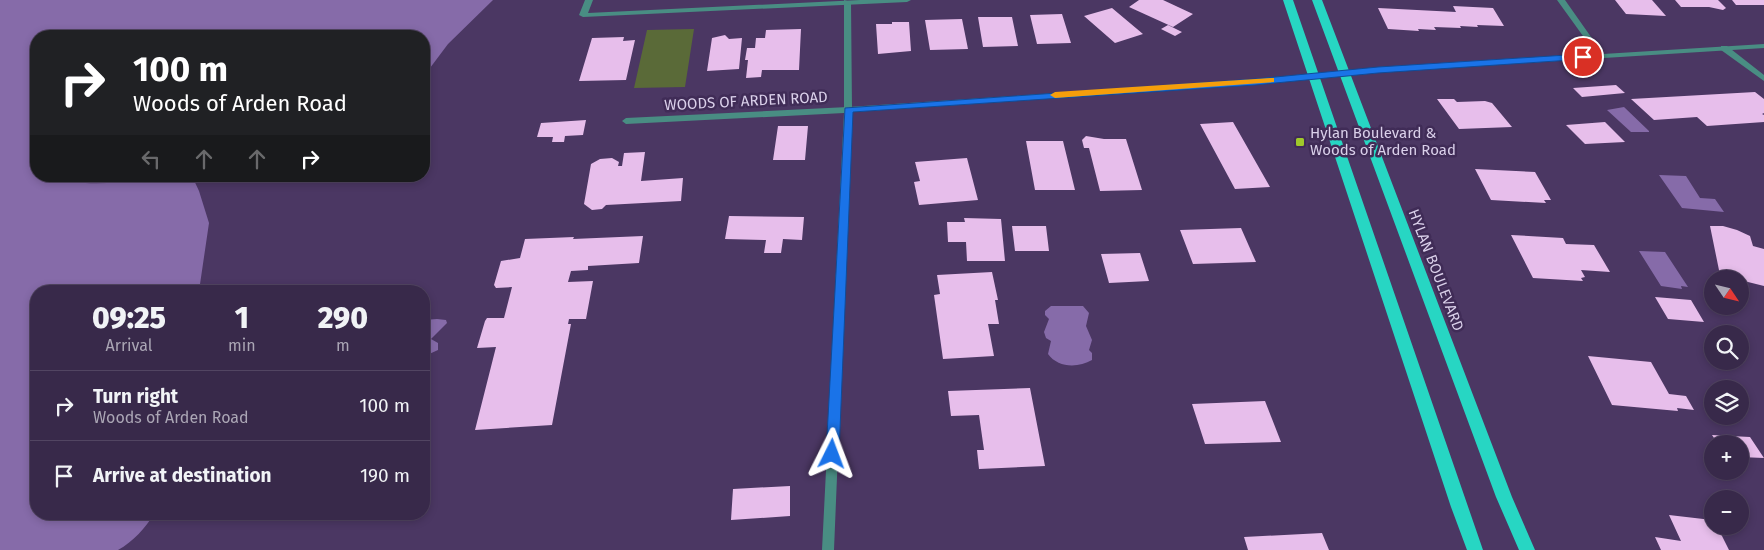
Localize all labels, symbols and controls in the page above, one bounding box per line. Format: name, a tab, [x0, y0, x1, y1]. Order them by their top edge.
pin	[1562, 36, 1604, 78]
icon: arrive	[1569, 43, 1597, 71]
text: 100 m	[133, 48, 228, 90]
icon: right	[50, 50, 115, 115]
street label: WOODS OF ARDEN ROAD	[664, 88, 828, 114]
text: Woods of Arden Road	[133, 90, 347, 117]
place label: Hylan Boulevard & Woods of Arden Road	[1310, 124, 1456, 159]
marker: Hylan Boulevard & Woods of Arden Road	[1294, 136, 1306, 148]
icon: left	[137, 145, 165, 173]
icon: ahead	[190, 145, 218, 173]
icon: ahead	[243, 145, 271, 173]
icon: right	[296, 145, 324, 173]
street label: HYLAN BOULEVARD	[1404, 207, 1468, 333]
north arrow	[1704, 270, 1749, 315]
map controls	[1704, 270, 1749, 535]
text: 09:25	[92, 300, 166, 336]
text: 1	[235, 300, 249, 336]
text: 290	[318, 300, 368, 336]
button: search	[1704, 325, 1749, 370]
text: Arrival	[106, 336, 152, 355]
text: min	[228, 336, 256, 355]
text: m	[336, 336, 350, 355]
button: layers	[1704, 380, 1749, 425]
text: Turn right	[93, 385, 178, 408]
icon: right	[50, 392, 78, 420]
text: 100 m	[359, 394, 410, 417]
text: Woods of Arden Road	[93, 408, 249, 427]
position arrow	[805, 427, 857, 479]
button: +	[1704, 435, 1749, 480]
icon: arrive	[50, 462, 78, 490]
text: Arrive at destination	[93, 464, 272, 487]
text: 190 m	[360, 464, 410, 487]
button: −	[1704, 490, 1749, 535]

